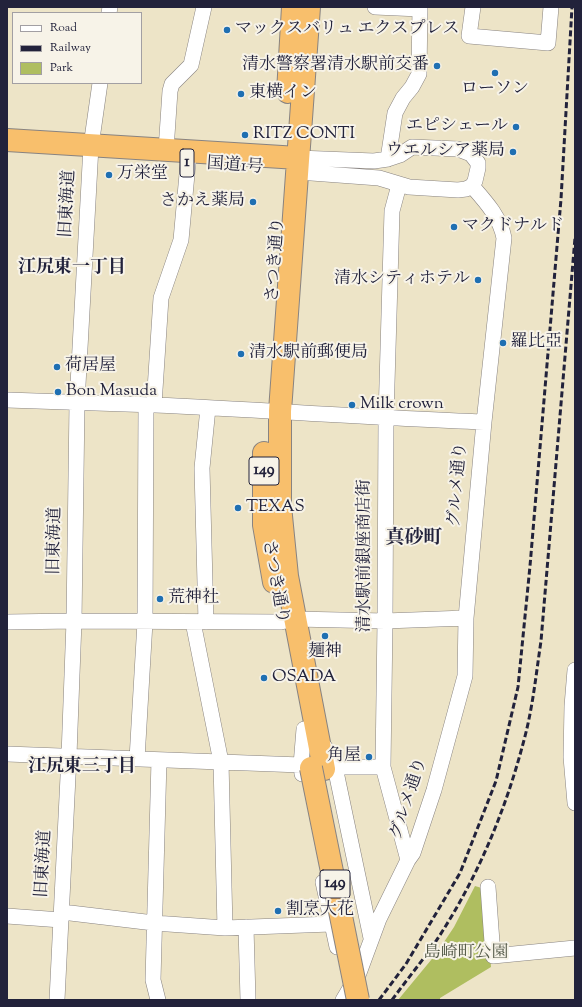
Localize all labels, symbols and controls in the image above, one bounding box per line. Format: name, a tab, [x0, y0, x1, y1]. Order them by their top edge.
legend	[12, 12, 142, 84]
text: Road	[50, 19, 77, 37]
place label: マックスバリュ エクスプレス	[235, 20, 460, 40]
marker: マックスバリュ エクスプレス	[222, 25, 232, 35]
text: Railway	[50, 39, 91, 57]
place label: 清水警察署清水駅前交番	[242, 56, 429, 76]
text: Park	[50, 59, 73, 77]
marker: 清水警察署清水駅前交番	[432, 61, 442, 71]
marker: ローソン	[490, 68, 500, 78]
place label: ローソン	[461, 80, 529, 100]
place label: 東横イン	[249, 84, 317, 104]
marker: 東横イン	[236, 89, 246, 99]
place label: エピシェール	[406, 117, 508, 137]
marker: エピシェール	[511, 122, 521, 132]
place label: RITZ CONTI	[253, 125, 355, 145]
marker: RITZ CONTI	[240, 130, 250, 140]
place label: ウエルシア薬局	[386, 142, 505, 162]
marker: ウエルシア薬局	[508, 147, 518, 157]
road number: 1	[180, 149, 194, 177]
street label: 国道1号	[206, 155, 264, 179]
place label: 万栄堂	[117, 165, 168, 185]
street label: 旧東海道	[57, 170, 81, 238]
marker: 万栄堂	[104, 170, 114, 180]
place label: さかえ薬局	[160, 192, 245, 212]
marker: さかえ薬局	[248, 197, 258, 207]
street label: さつき通り	[264, 217, 290, 303]
place label: マクドナルド	[462, 217, 564, 237]
marker: マクドナルド	[449, 222, 459, 232]
district label: 江尻東一丁目	[18, 258, 126, 280]
place label: 清水シティホテル	[334, 270, 470, 290]
marker: 清水シティホテル	[473, 275, 483, 285]
place label: 羅比亞	[511, 333, 562, 353]
marker: 羅比亞	[498, 338, 508, 348]
place label: 清水駅前郵便局	[249, 344, 368, 364]
marker: 清水駅前郵便局	[236, 349, 246, 359]
place label: 荷居屋	[65, 357, 116, 377]
marker: 荷居屋	[52, 362, 62, 372]
place label: Bon Masuda	[66, 382, 157, 402]
marker: Bon Masuda	[53, 387, 63, 397]
place label: Milk crown	[360, 395, 444, 415]
marker: Milk crown	[347, 400, 357, 410]
street label: グルメ通り	[445, 442, 473, 528]
road number: 149	[249, 457, 279, 485]
street label: 清水駅前銀座商店街	[356, 480, 376, 632]
place label: TEXAS	[246, 498, 305, 518]
marker: TEXAS	[233, 503, 243, 513]
street label: 旧東海道	[45, 507, 67, 575]
district label: 真砂町	[386, 529, 442, 551]
street label: さつき通り	[257, 538, 291, 626]
place label: 荒神社	[168, 589, 219, 609]
marker: 荒神社	[155, 594, 165, 604]
marker: 麺神	[320, 631, 330, 641]
place label: 麺神	[308, 643, 342, 663]
place label: OSADA	[272, 668, 336, 688]
marker: OSADA	[259, 673, 269, 683]
place label: 角屋	[327, 747, 361, 767]
marker: 角屋	[364, 752, 374, 762]
street label: グルメ通り	[387, 755, 433, 843]
district label: 江尻東三丁目	[28, 757, 136, 779]
street label: 旧東海道	[33, 830, 57, 898]
road number: 149	[320, 870, 350, 898]
place label: 割烹大花	[286, 901, 354, 921]
marker: 割烹大花	[273, 906, 283, 916]
park label: 島崎町公園	[424, 944, 508, 964]

